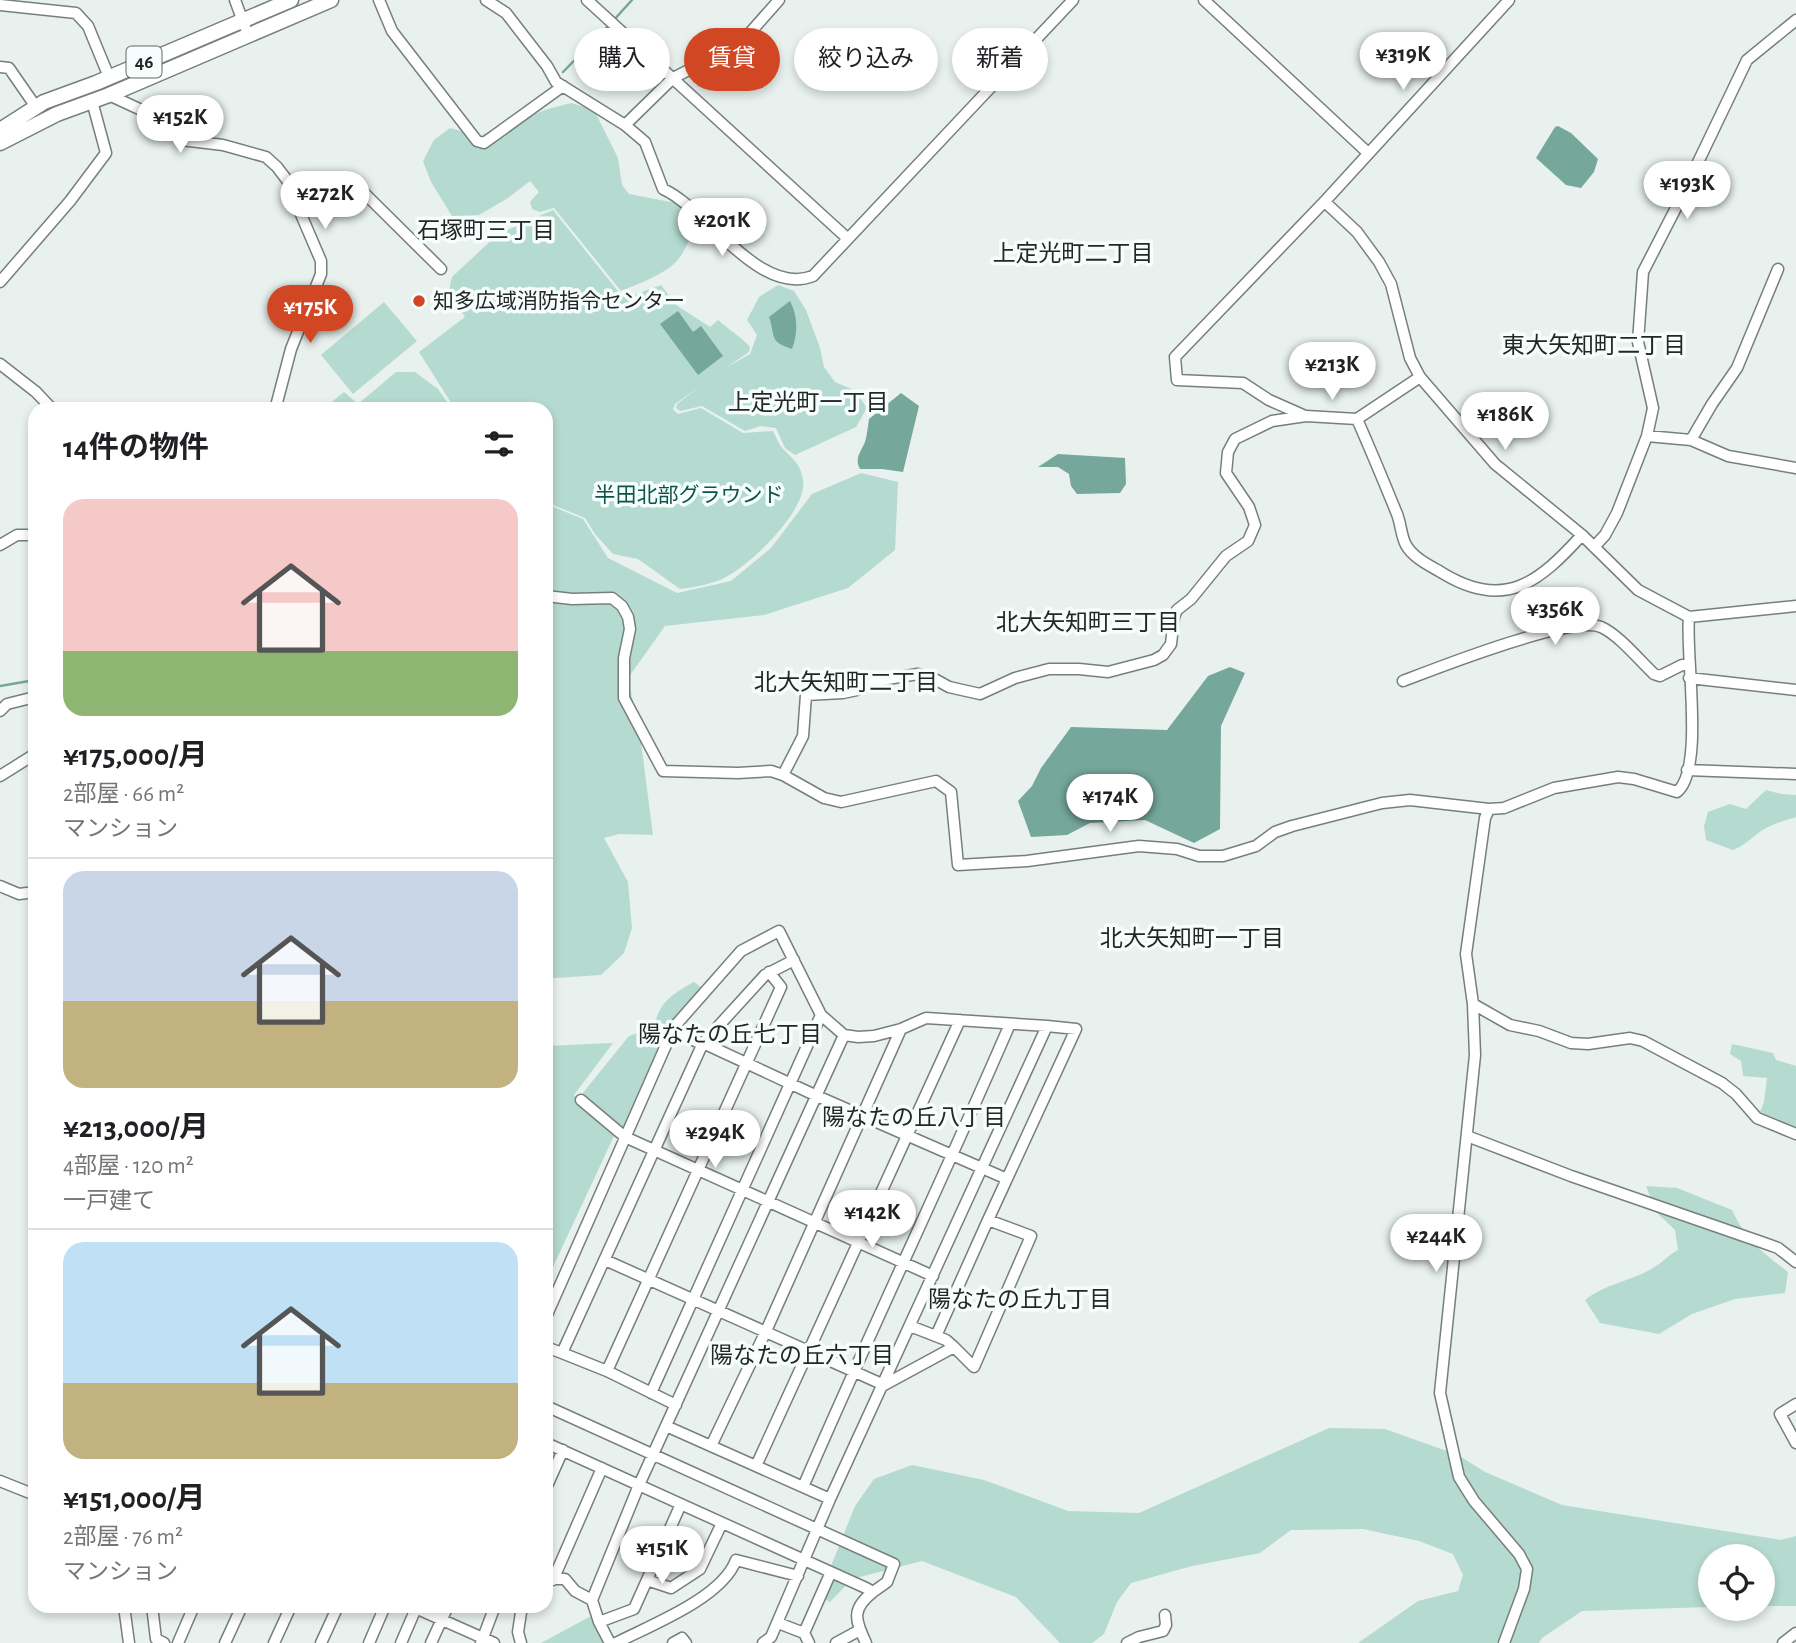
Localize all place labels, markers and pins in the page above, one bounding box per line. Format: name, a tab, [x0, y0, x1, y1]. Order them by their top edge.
pin: ¥319K	[1354, 32, 1452, 92]
pin: ¥152K	[131, 96, 229, 155]
pin: ¥193K	[1638, 162, 1736, 221]
pin: ¥272K	[276, 172, 374, 231]
pin: ¥201K	[673, 198, 771, 258]
pin: ¥175K	[261, 286, 359, 345]
place label: 知多広域消防指令センター	[433, 290, 685, 312]
marker: 知多広域消防指令センター	[411, 293, 427, 309]
pin: ¥213K	[1283, 342, 1381, 402]
pin: ¥186K	[1456, 392, 1554, 452]
pin: ¥356K	[1506, 588, 1604, 647]
pin: ¥174K	[1061, 774, 1159, 834]
pin: ¥294K	[666, 1110, 764, 1170]
pin: ¥142K	[823, 1190, 921, 1250]
pin: ¥244K	[1387, 1214, 1485, 1274]
pin: ¥151K	[613, 1526, 711, 1586]

